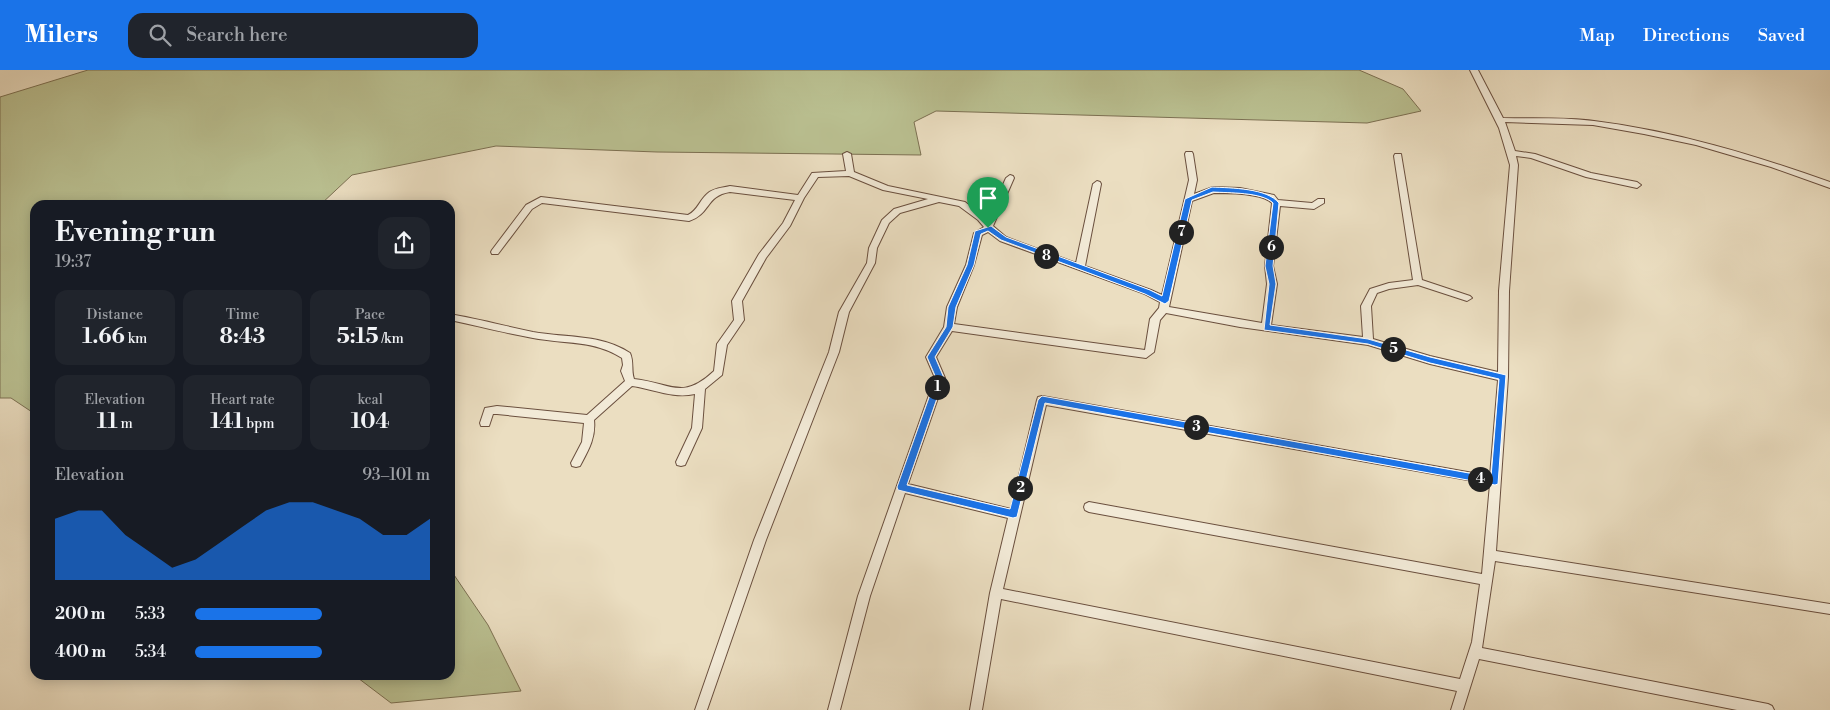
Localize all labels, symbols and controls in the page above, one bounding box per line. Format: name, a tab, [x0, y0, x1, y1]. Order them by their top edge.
search box	[128, 13, 478, 58]
text: Milers	[25, 20, 98, 50]
icon: search	[146, 21, 174, 49]
text: Search here	[186, 23, 288, 47]
text: Map	[1579, 24, 1615, 47]
text: Directions	[1643, 24, 1730, 47]
text: Saved	[1758, 24, 1805, 47]
pin	[967, 177, 1009, 228]
icon: arrive	[974, 184, 1002, 212]
text: Evening run	[55, 215, 216, 250]
button: share	[378, 217, 430, 269]
pin: 7	[1168, 220, 1194, 244]
text: 7	[1177, 223, 1186, 241]
pin: 6	[1258, 234, 1284, 260]
text: 6	[1267, 238, 1276, 256]
pin: 8	[1034, 244, 1058, 268]
text: 8	[1042, 247, 1051, 265]
text: 19:37	[55, 252, 91, 272]
text: Distance	[87, 306, 143, 324]
text: Time	[226, 306, 259, 324]
text: Pace	[355, 306, 385, 324]
text: 1.66	[82, 324, 125, 350]
text: 8:43	[220, 324, 265, 350]
text: 5:15	[337, 324, 379, 350]
text: km	[125, 330, 147, 348]
text: /km	[379, 330, 404, 348]
pin: 5	[1380, 336, 1406, 362]
text: 5	[1389, 340, 1398, 358]
pin: 1	[924, 374, 950, 400]
text: 1	[934, 378, 941, 396]
text: Elevation	[85, 391, 145, 409]
text: Heart rate	[210, 391, 275, 409]
text: kcal	[357, 391, 383, 409]
text: 11	[97, 409, 118, 435]
text: 141	[210, 409, 243, 435]
text: 104	[351, 409, 390, 435]
pin: 3	[1184, 414, 1208, 440]
text: m	[118, 415, 133, 433]
text: bpm	[243, 415, 275, 433]
text: 3	[1192, 418, 1201, 436]
text: Elevation	[55, 465, 124, 485]
text: 93–101 m	[362, 465, 430, 485]
pin: 4	[1468, 466, 1492, 492]
text: 4	[1476, 470, 1485, 488]
pin: 2	[1008, 476, 1032, 500]
text: 2	[1016, 479, 1025, 497]
text: 200 m	[55, 604, 105, 624]
text: 5:33	[135, 604, 165, 624]
text: 400 m	[55, 642, 106, 662]
text: 5:34	[135, 642, 166, 662]

